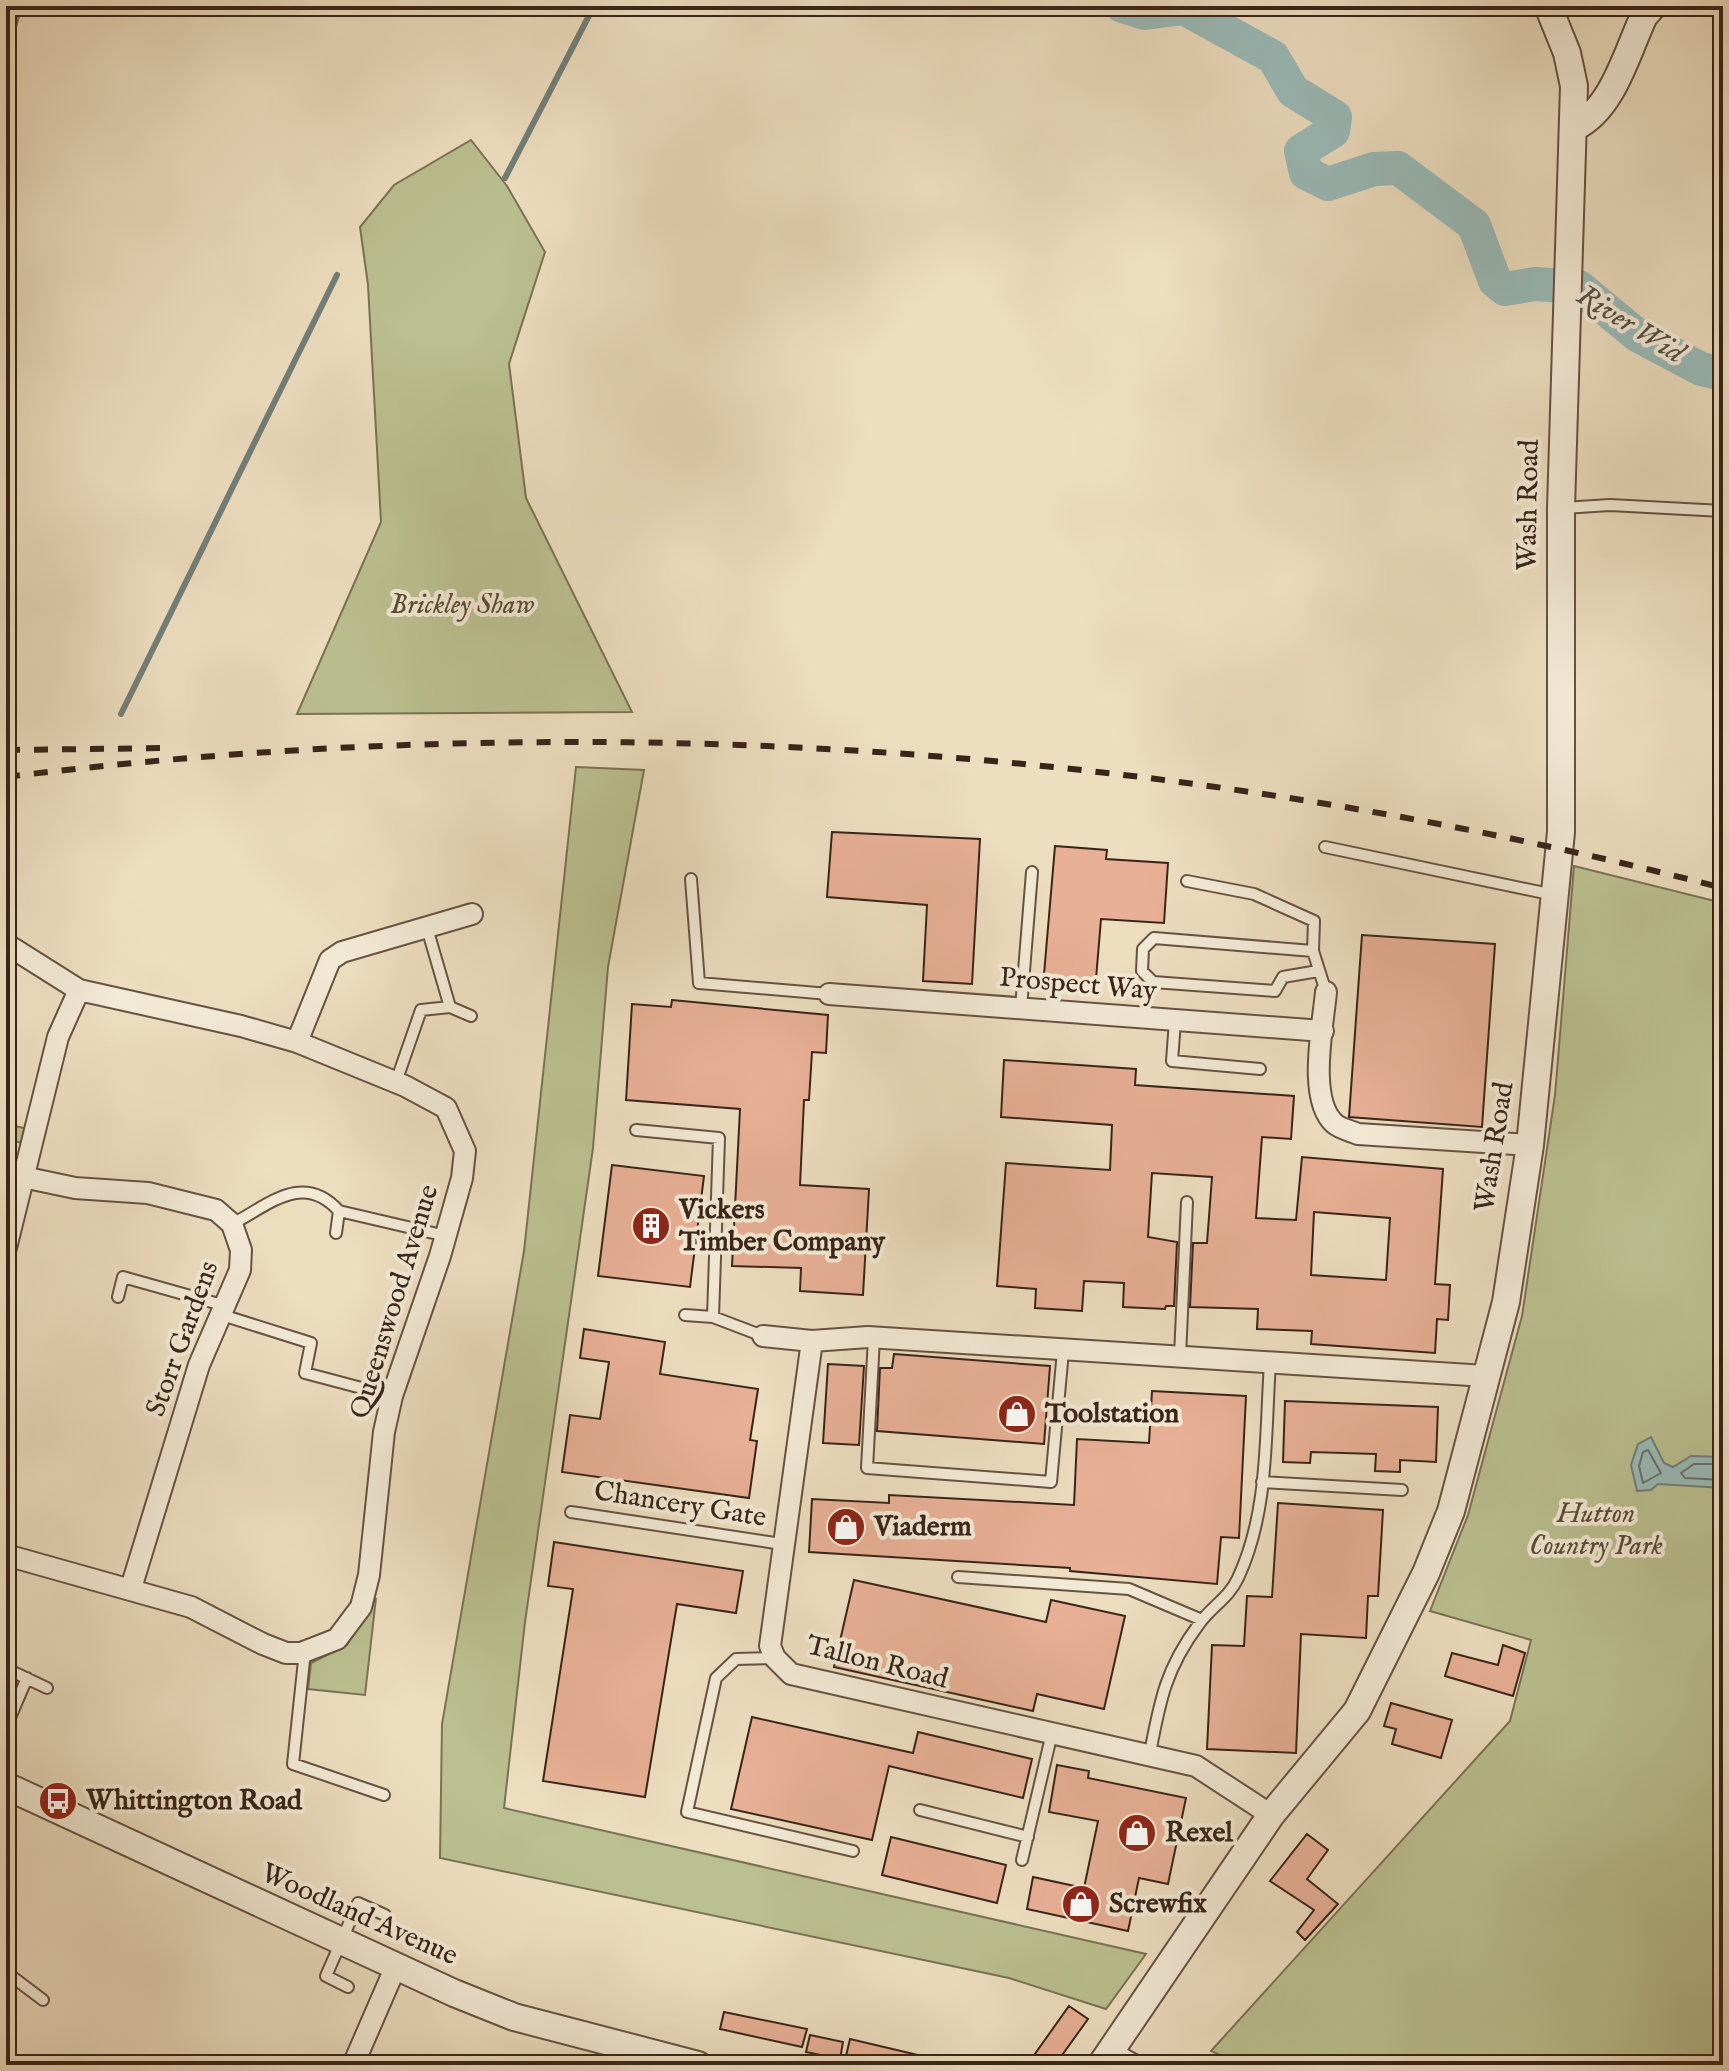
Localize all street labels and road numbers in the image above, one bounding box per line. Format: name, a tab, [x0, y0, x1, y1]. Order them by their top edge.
street label: Wash Road	[1510, 439, 1548, 571]
street label: Prospect Way	[998, 961, 1158, 1009]
street label: Wash Road	[1467, 1079, 1523, 1215]
street label: Queenswood Avenue	[343, 1181, 447, 1423]
street label: Storr Gardens	[139, 1257, 227, 1421]
street label: Chancery Gate	[591, 1474, 769, 1536]
street label: Tallon Road	[802, 1628, 952, 1698]
street label: Woodland Avenue	[255, 1856, 463, 1974]

